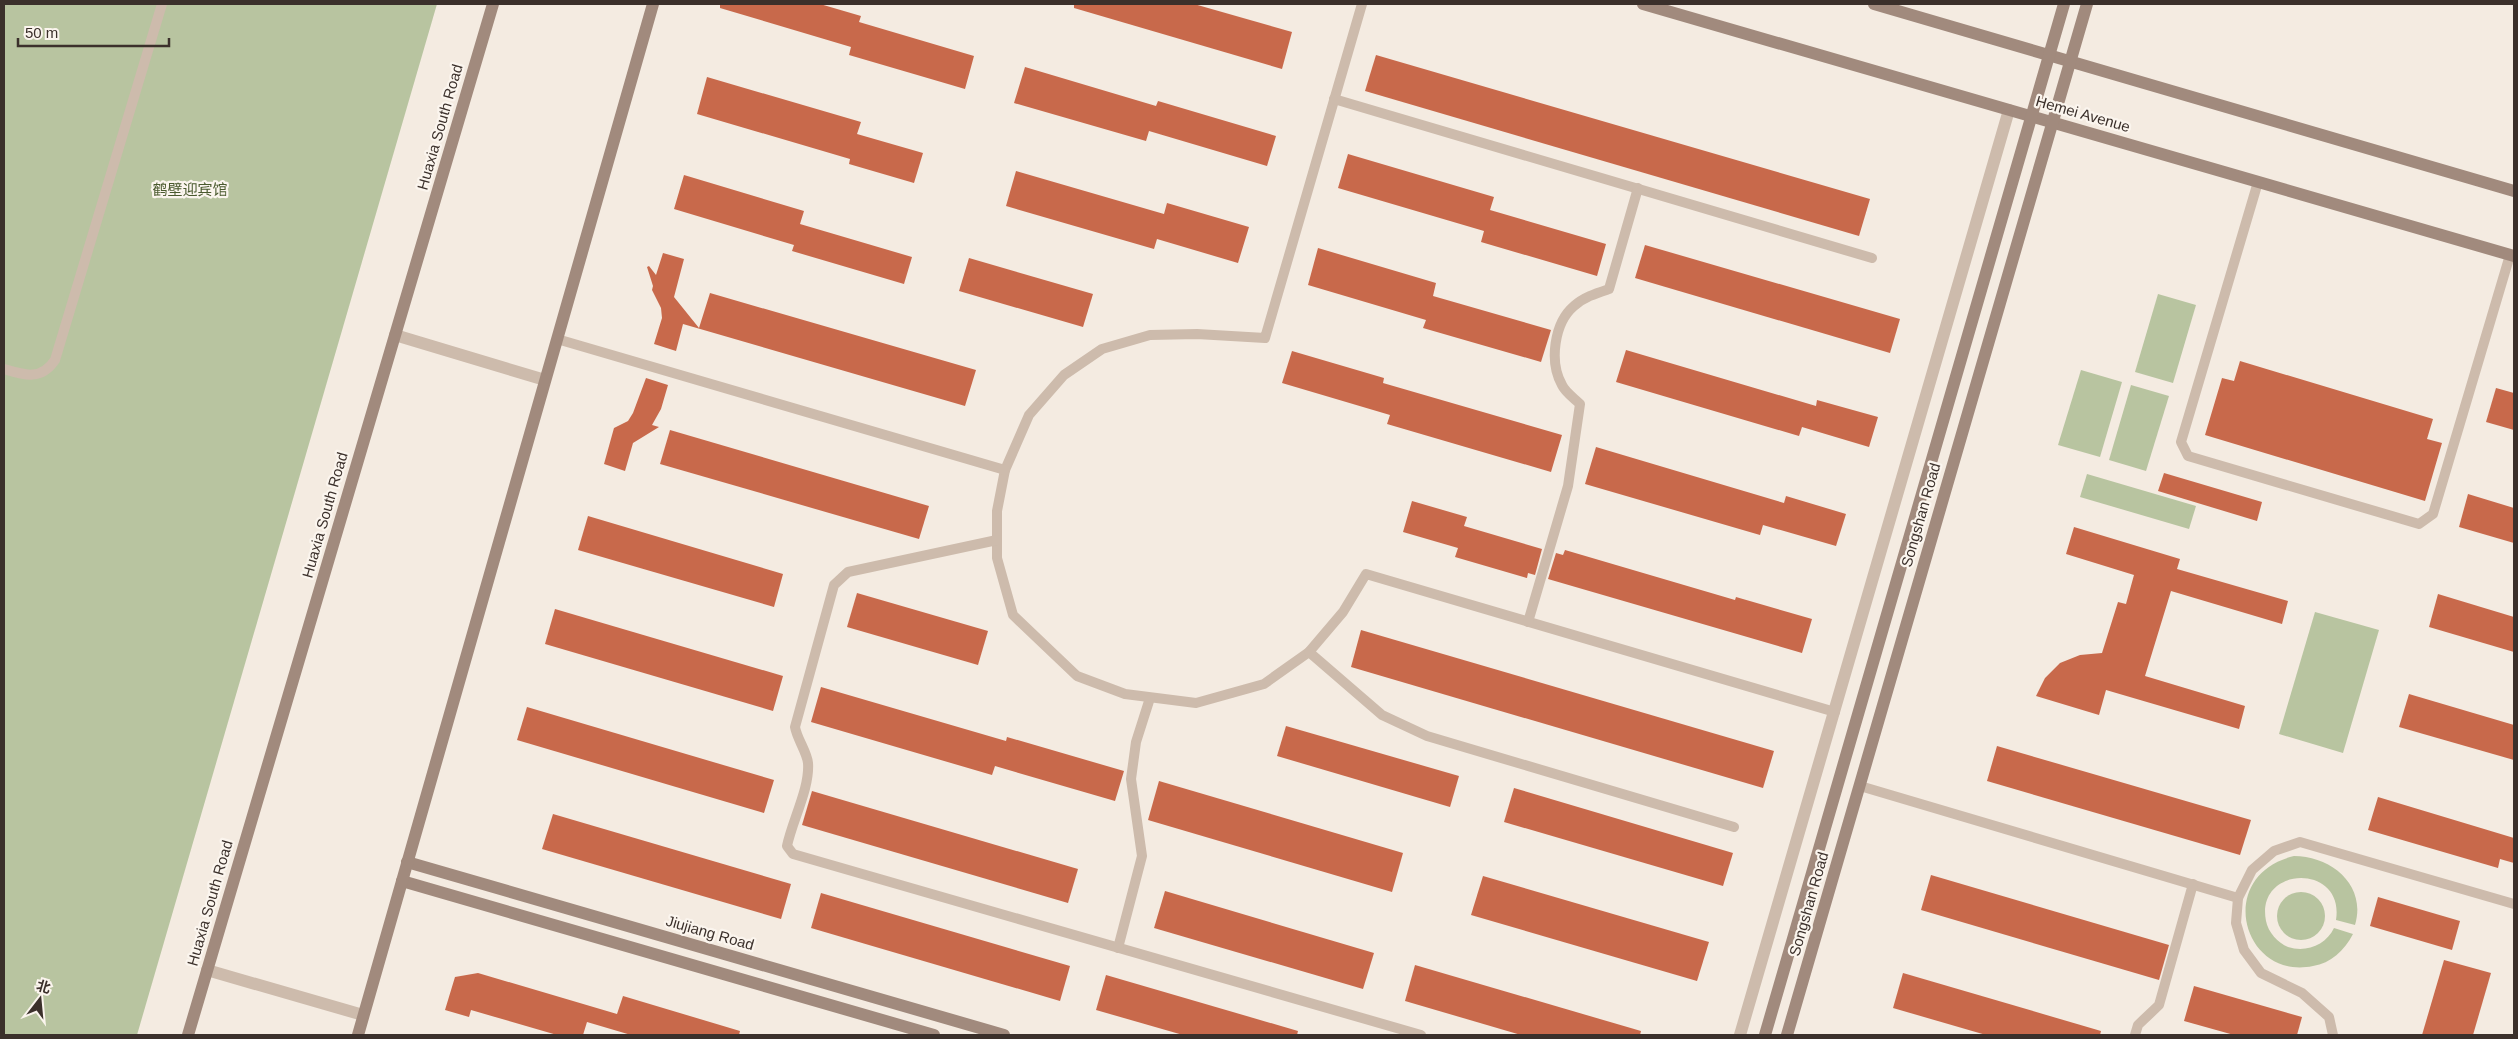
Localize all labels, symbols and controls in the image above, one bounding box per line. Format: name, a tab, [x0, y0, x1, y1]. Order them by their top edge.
scale bar	[18, 15, 169, 47]
text: 50 m	[25, 24, 58, 41]
street label: Huaxia South Road	[413, 62, 466, 192]
street label: Hemei Avenue	[2034, 92, 2132, 135]
park label: 鹤壁迎宾馆	[152, 181, 228, 198]
street label: Huaxia South Road	[298, 450, 351, 580]
street label: Songshan Road	[1898, 461, 1944, 569]
street label: Huaxia South Road	[183, 838, 236, 968]
street label: Songshan Road	[1786, 850, 1832, 958]
street label: Jiujiang Road	[664, 912, 756, 953]
north arrow	[15, 974, 65, 1024]
text: 北	[35, 977, 53, 996]

